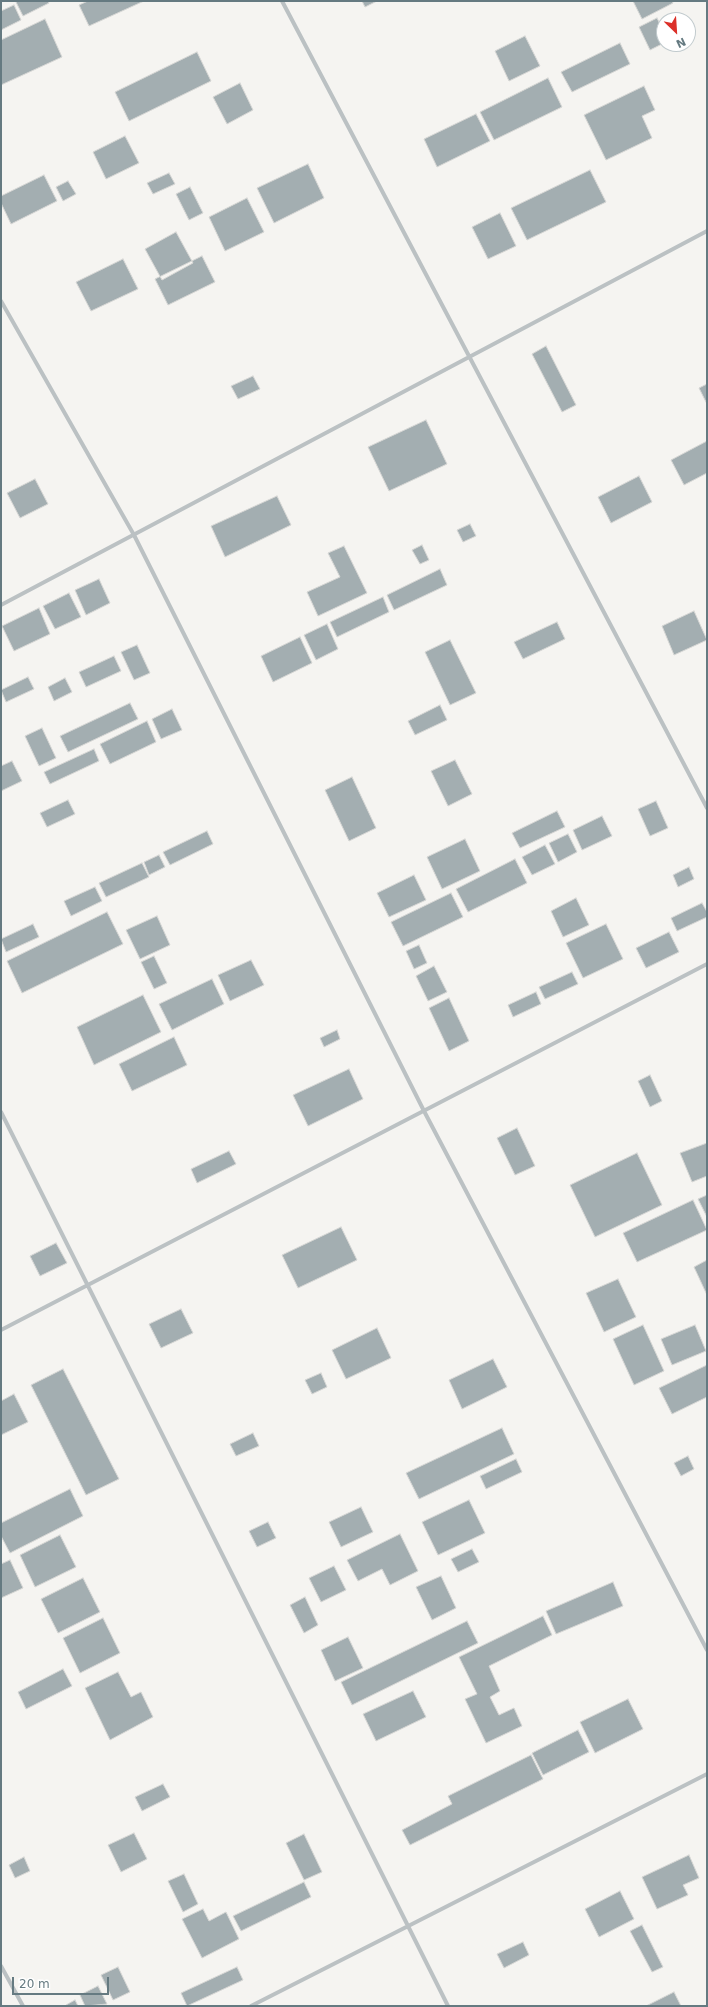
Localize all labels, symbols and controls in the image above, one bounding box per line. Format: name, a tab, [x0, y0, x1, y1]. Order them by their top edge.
north arrow	[656, 12, 696, 52]
text: N	[674, 35, 688, 50]
scale bar	[14, 1969, 111, 1995]
text: 20 m	[19, 1977, 50, 1991]

